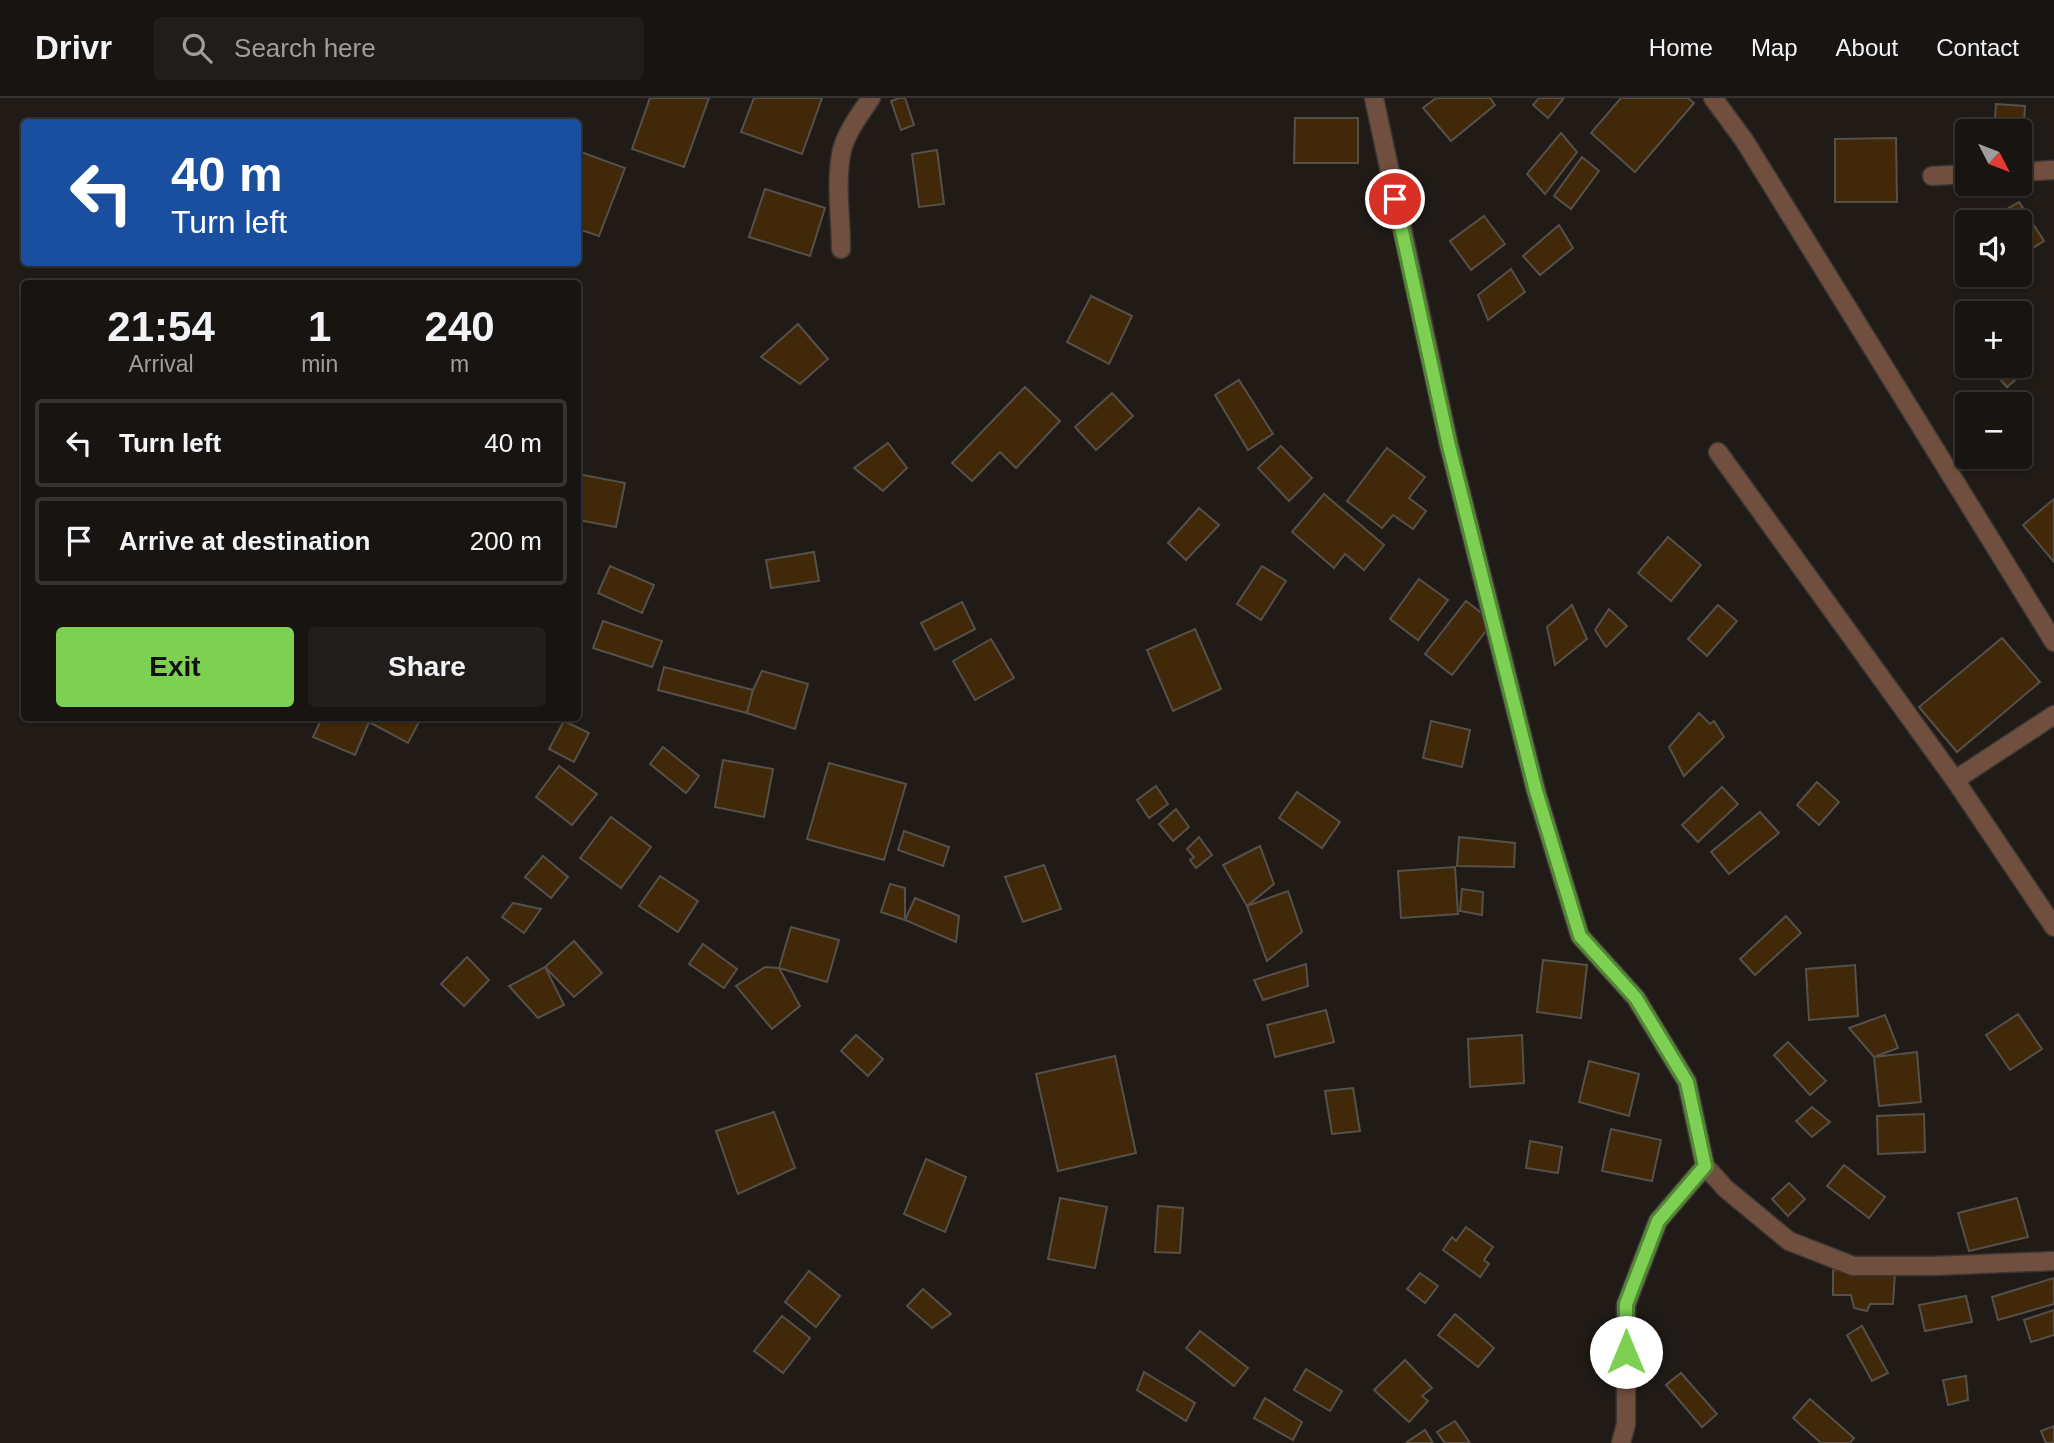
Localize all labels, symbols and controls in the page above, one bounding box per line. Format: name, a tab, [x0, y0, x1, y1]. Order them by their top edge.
search box	[154, 17, 644, 80]
text: Drivr	[35, 29, 112, 66]
icon: search	[178, 29, 216, 67]
text: Search here	[234, 33, 376, 63]
text: Home	[1649, 34, 1713, 61]
text: Map	[1751, 34, 1798, 61]
text: About	[1836, 34, 1898, 61]
text: Contact	[1936, 34, 2019, 61]
north arrow	[1955, 119, 2032, 196]
map controls	[1955, 119, 2032, 469]
icon: left	[56, 147, 147, 238]
text: 40 m	[171, 147, 283, 201]
pin	[1365, 169, 1425, 229]
icon: arrive	[1376, 180, 1414, 218]
text: Turn left	[171, 204, 287, 240]
button: sound	[1955, 210, 2032, 287]
button: +	[1955, 301, 2032, 378]
text: 21:54	[107, 303, 215, 350]
text: 1	[308, 303, 331, 350]
text: 240	[425, 303, 495, 350]
text: Arrival	[128, 351, 194, 377]
text: min	[301, 351, 338, 377]
text: m	[450, 351, 469, 377]
button: −	[1955, 392, 2032, 469]
icon: left	[60, 424, 98, 462]
text: Turn left	[119, 428, 221, 458]
text: 40 m	[484, 428, 542, 458]
icon: arrive	[60, 522, 98, 560]
text: Arrive at destination	[119, 526, 370, 556]
text: 200 m	[470, 526, 542, 556]
button: Exit	[56, 627, 294, 707]
button: Share	[308, 627, 546, 707]
position arrow	[1589, 1315, 1663, 1389]

